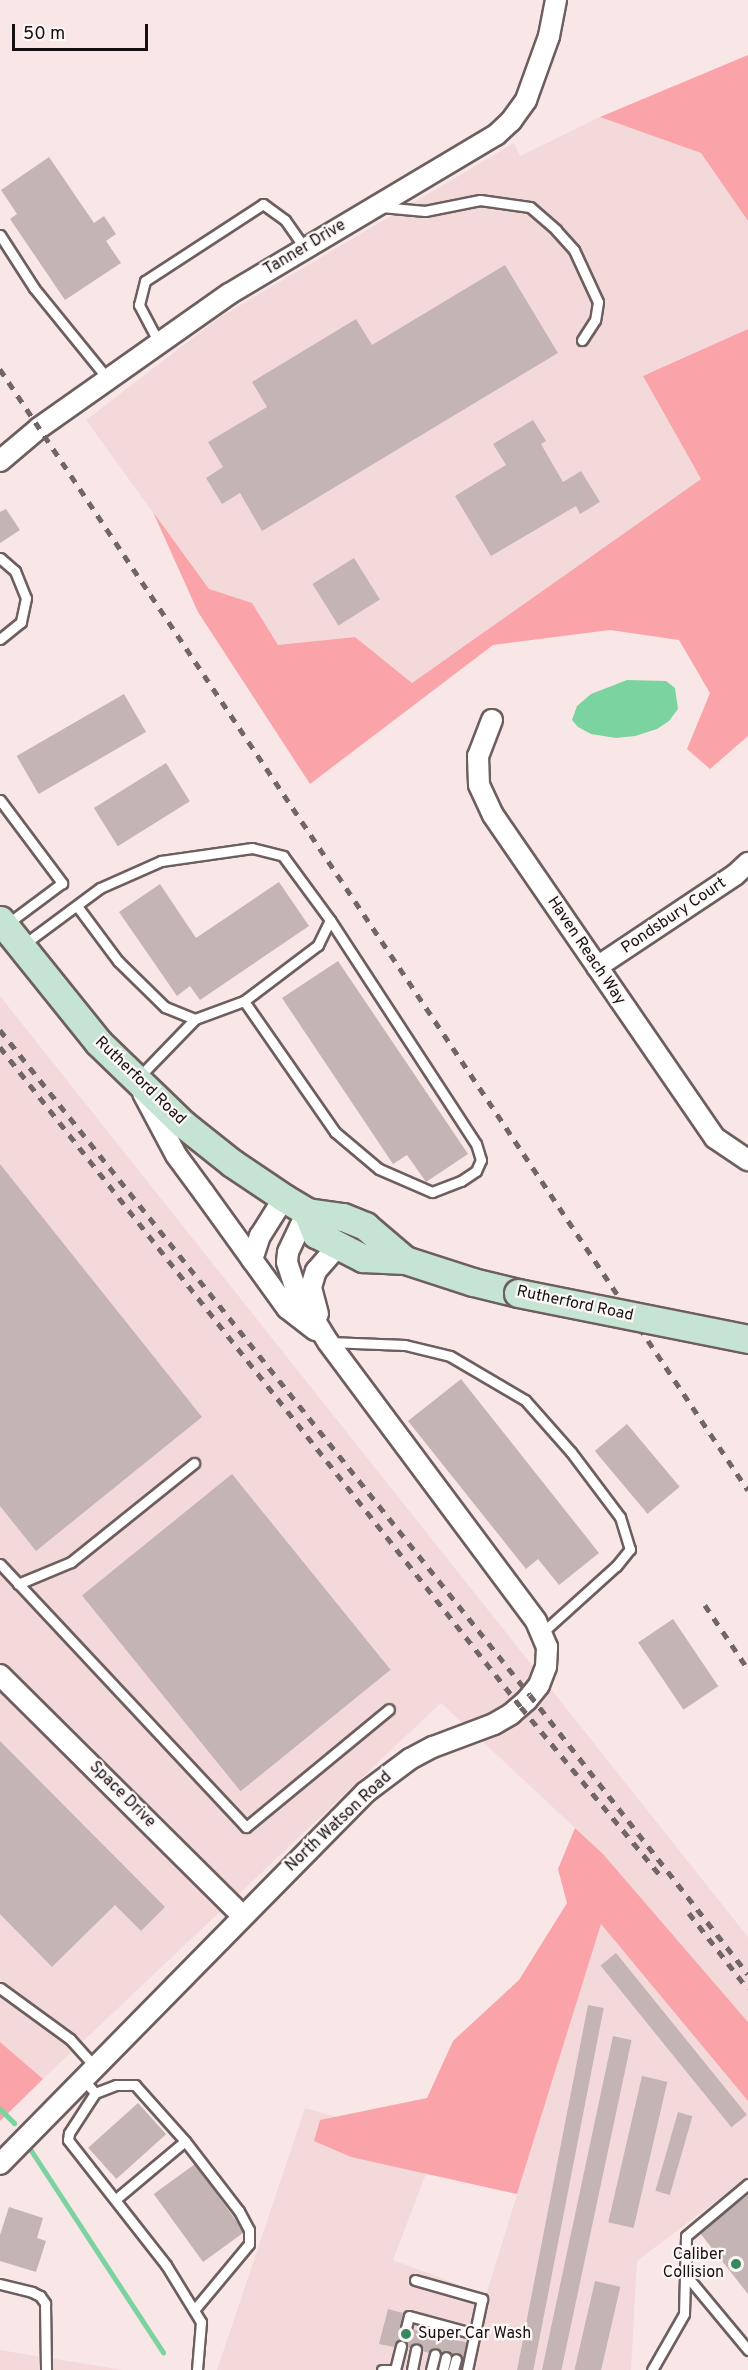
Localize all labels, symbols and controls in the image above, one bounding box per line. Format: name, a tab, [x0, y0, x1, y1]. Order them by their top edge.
scale bar	[15, 12, 152, 50]
text: 50 m	[23, 23, 65, 46]
street label: Tanner Drive	[261, 216, 349, 280]
street label: Pondsbury Court	[618, 874, 730, 958]
street label: Haven Reach Way	[543, 893, 629, 1009]
street label: Rutherford Road	[91, 1033, 189, 1129]
street label: Rutherford Road	[515, 1282, 635, 1326]
street label: Space Drive	[85, 1758, 159, 1832]
street label: North Watson Road	[282, 1768, 396, 1876]
place label: Caliber Collision	[663, 2245, 724, 2283]
marker: Caliber Collision	[729, 2257, 743, 2271]
place label: Super Car Wash	[418, 2324, 532, 2344]
marker: Super Car Wash	[399, 2327, 413, 2341]

